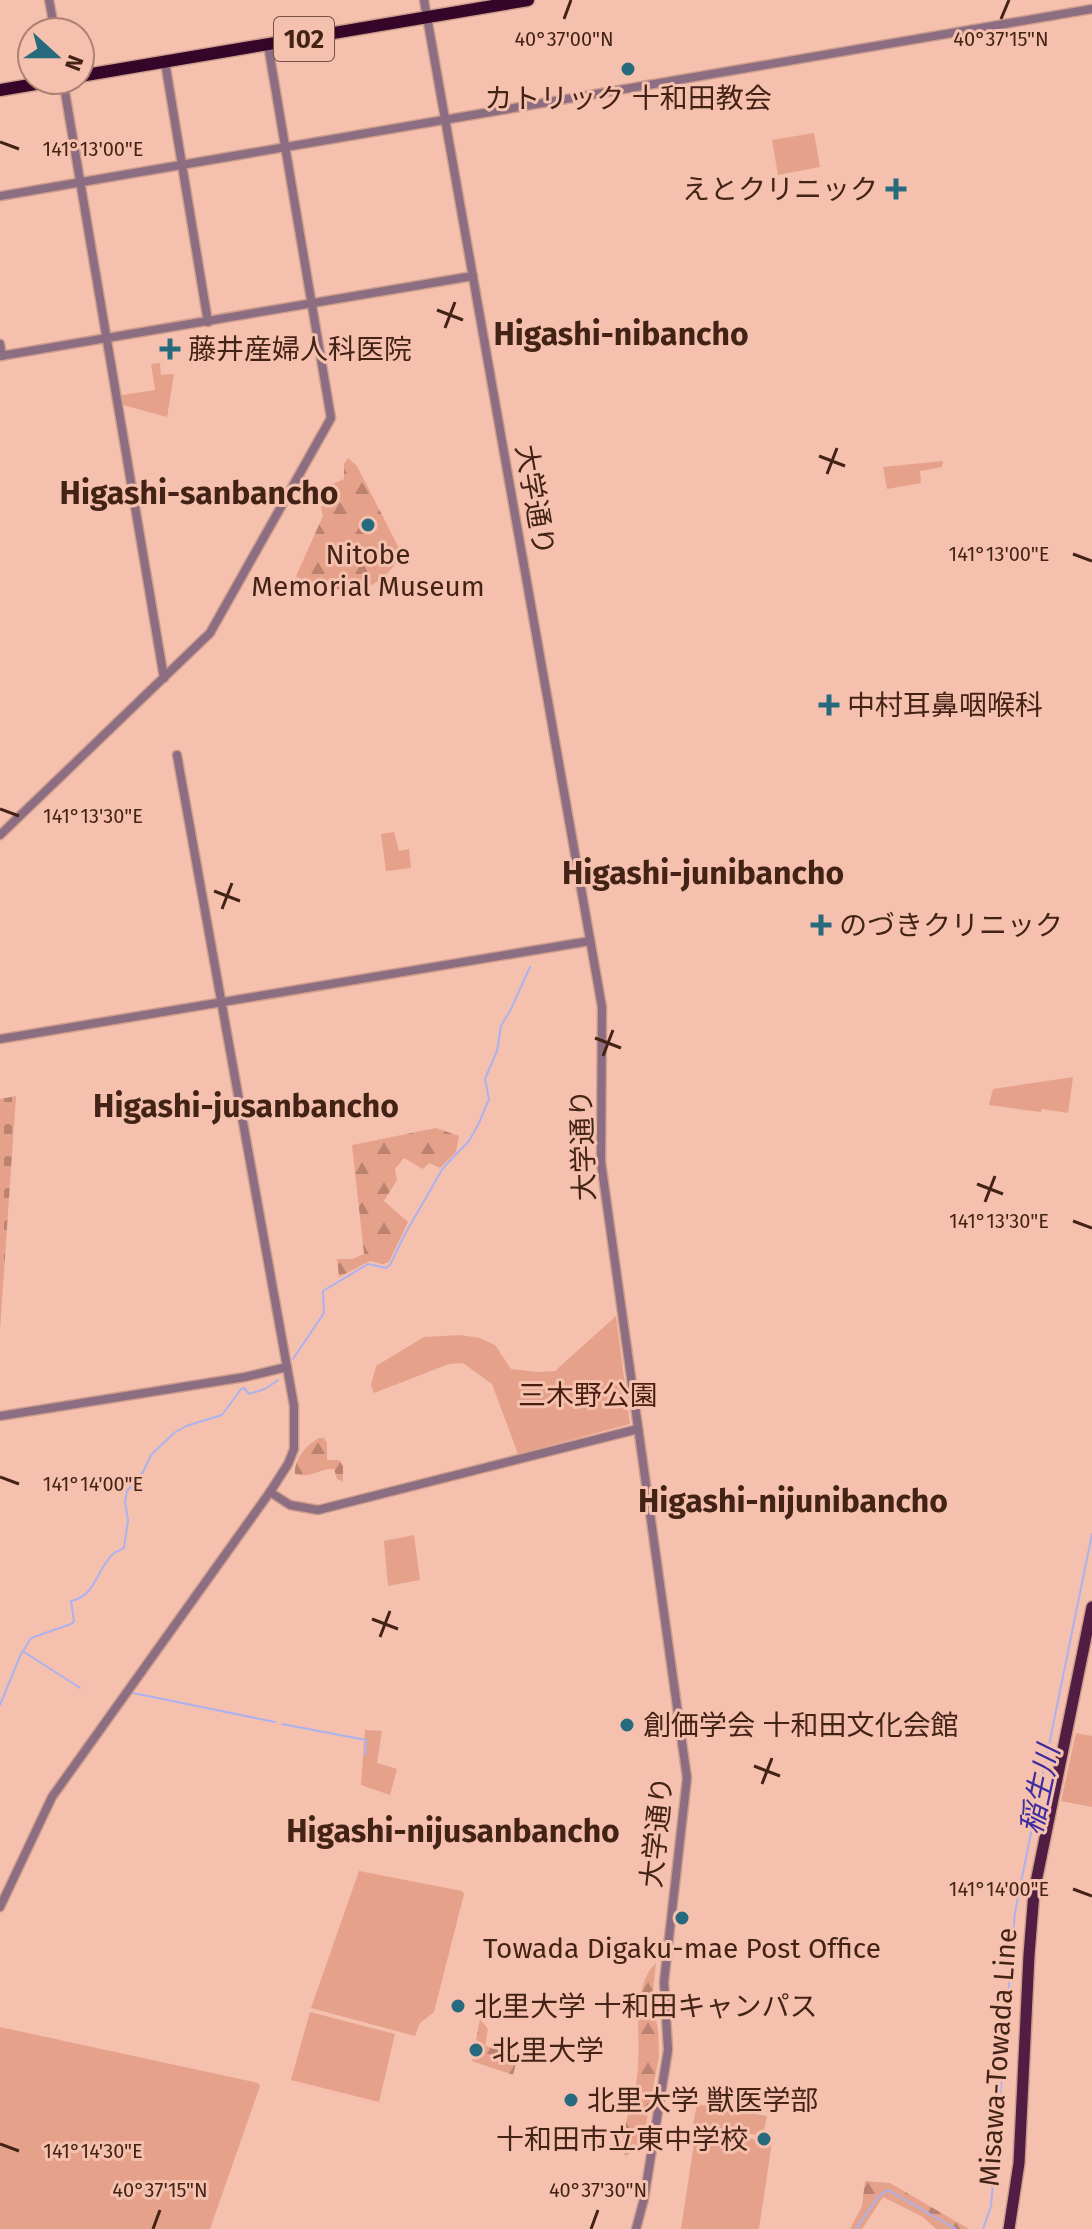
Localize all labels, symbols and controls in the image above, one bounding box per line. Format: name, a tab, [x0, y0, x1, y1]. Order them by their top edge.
north arrow	[16, 16, 96, 96]
road number: 102	[274, 17, 334, 61]
text: 40°37'00"N	[514, 27, 614, 51]
text: 40°37'15"N	[953, 27, 1049, 51]
text: N	[59, 51, 89, 75]
marker: カトリック 十和田教会	[619, 60, 637, 78]
place label: カトリック 十和田教会	[484, 82, 772, 115]
text: 141°13'00"E	[43, 137, 143, 161]
place label: えとクリニック	[682, 173, 878, 206]
marker: えとクリニック	[885, 178, 907, 200]
district label: Higashi-nibancho	[493, 315, 749, 353]
place label: 藤井産婦人科医院	[188, 333, 412, 366]
marker: 藤井産婦人科医院	[159, 338, 181, 360]
street label: 大学通り	[509, 442, 561, 558]
district label: Higashi-sanbancho	[60, 474, 338, 512]
marker: Nitobe Memorial Museum	[359, 516, 377, 534]
place label: Nitobe Memorial Museum	[251, 538, 485, 603]
text: 141°13'00"E	[949, 542, 1049, 566]
place label: 中村耳鼻咽喉科	[847, 689, 1043, 722]
marker: 中村耳鼻咽喉科	[818, 694, 840, 716]
text: 141°13'30"E	[43, 804, 143, 828]
district label: Higashi-junibancho	[562, 854, 844, 892]
place label: のづきクリニック	[839, 909, 1063, 942]
marker: のづきクリニック	[810, 914, 832, 936]
district label: Higashi-jusanbancho	[93, 1087, 399, 1125]
street label: 大学通り	[565, 1088, 601, 1202]
text: 141°13'30"E	[949, 1209, 1049, 1233]
park label: 三木野公園	[518, 1379, 658, 1412]
text: 141°14'00"E	[43, 1472, 143, 1496]
district label: Higashi-nijunibancho	[638, 1482, 948, 1520]
place label: 創価学会 十和田文化会館	[643, 1709, 958, 1742]
marker: 創価学会 十和田文化会館	[618, 1716, 636, 1734]
water label: 稲生川	[1013, 1739, 1068, 1838]
street label: 大学通り	[635, 1775, 679, 1889]
district label: Higashi-nijusanbancho	[286, 1812, 620, 1850]
text: 141°14'00"E	[949, 1877, 1049, 1901]
marker: Towada Digaku-mae Post Office	[673, 1909, 691, 1927]
street label: Misawa-Towada Line	[972, 1927, 1024, 2187]
place label: Towada Digaku-mae Post Office	[483, 1932, 881, 1965]
place label: 北里大学 十和田キャンパス	[474, 1990, 817, 2023]
marker: 北里大学 十和田キャンパス	[449, 1997, 467, 2015]
place label: 北里大学	[492, 2034, 604, 2067]
marker: 北里大学	[467, 2041, 485, 2059]
place label: 北里大学 獣医学部	[587, 2084, 818, 2117]
marker: 北里大学 獣医学部	[562, 2091, 580, 2109]
place label: 十和田市立東中学校	[496, 2123, 748, 2156]
marker: 十和田市立東中学校	[755, 2130, 773, 2148]
text: 141°14'30"E	[43, 2139, 143, 2163]
text: 40°37'15"N	[112, 2178, 208, 2202]
text: 40°37'30"N	[549, 2178, 647, 2202]

